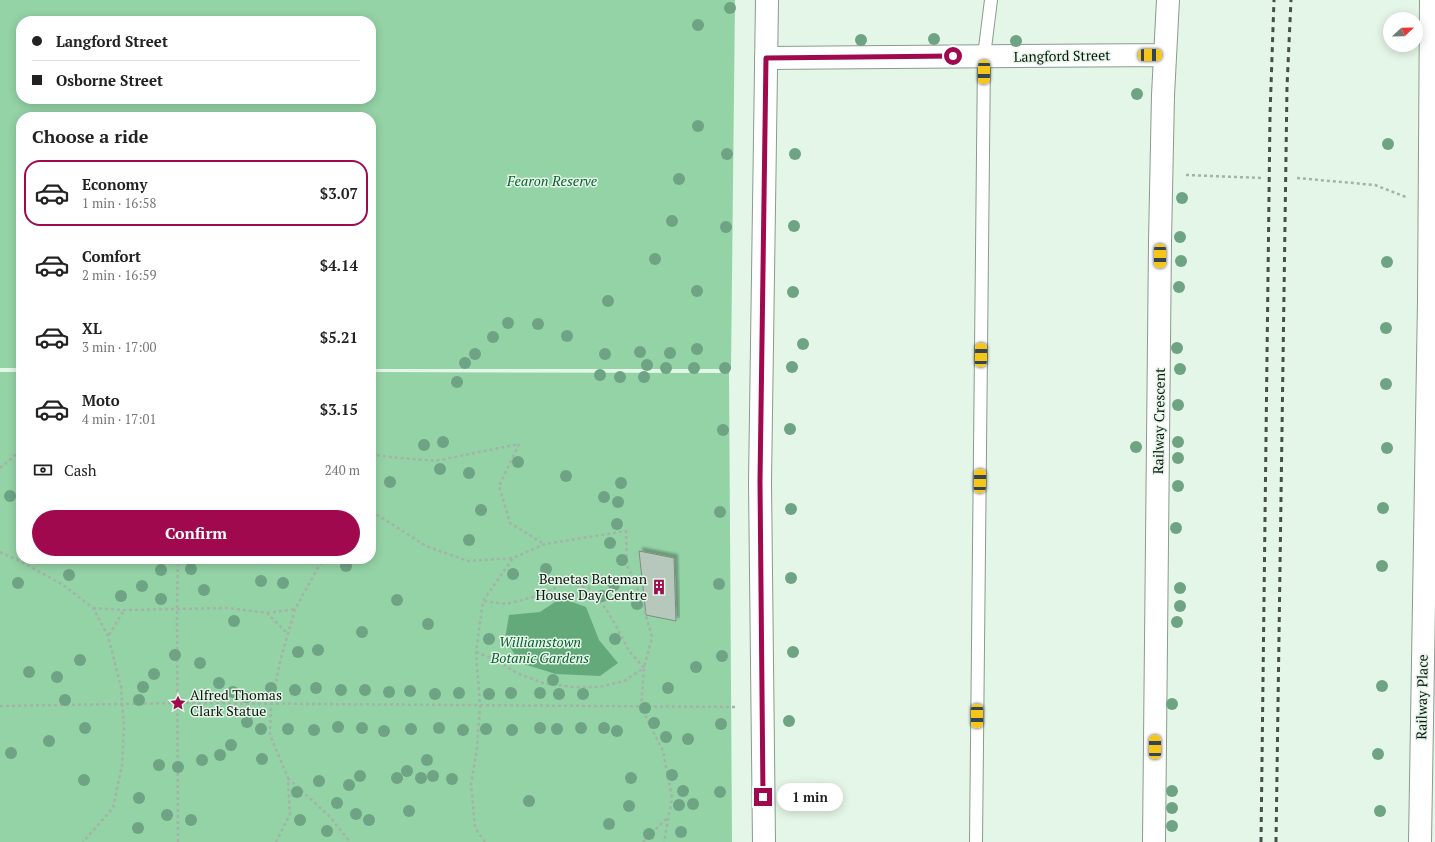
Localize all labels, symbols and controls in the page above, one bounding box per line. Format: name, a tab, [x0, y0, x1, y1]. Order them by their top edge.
north arrow	[1383, 12, 1423, 52]
map controls	[1383, 12, 1423, 52]
text: Langford Street	[56, 31, 168, 51]
street label: Langford Street	[1014, 45, 1111, 66]
route start	[944, 47, 962, 65]
car	[1138, 49, 1162, 61]
car	[978, 60, 990, 84]
text: Osborne Street	[56, 70, 163, 90]
text: Choose a ride	[32, 124, 148, 148]
park label: Fearon Reserve	[506, 171, 598, 190]
text: Economy	[82, 174, 147, 194]
icon: car	[34, 175, 70, 211]
text: $3.07	[320, 183, 358, 203]
text: 1 min · 16:58	[82, 194, 156, 212]
car	[1154, 244, 1166, 268]
text: Comfort	[82, 246, 141, 266]
icon: car	[34, 247, 70, 283]
text: $4.14	[320, 255, 358, 275]
text: 2 min · 16:59	[82, 266, 156, 284]
text: XL	[82, 318, 102, 338]
icon: car	[34, 319, 70, 355]
text: $5.21	[320, 327, 358, 347]
text: 3 min · 17:00	[82, 338, 156, 356]
car	[975, 343, 987, 367]
street label: Railway Crescent	[1148, 367, 1169, 474]
text: Moto	[82, 390, 120, 410]
icon: car	[34, 391, 70, 427]
text: $3.15	[320, 399, 358, 419]
text: 4 min · 17:01	[82, 410, 156, 428]
icon: cash	[32, 459, 54, 481]
text: Cash	[64, 460, 97, 480]
text: 240 m	[325, 461, 360, 479]
car	[974, 469, 986, 493]
button: Confirm	[32, 510, 360, 556]
place label: Benetas Bateman House Day Centre	[535, 569, 648, 604]
building icon: Benetas Bateman House Day Centre	[650, 578, 668, 596]
park label: Williamstown Botanic Gardens	[490, 632, 589, 667]
street label: Railway Place	[1411, 654, 1432, 740]
place label: Alfred Thomas Clark Statue	[190, 685, 282, 720]
place icon: Alfred Thomas Clark Statue	[169, 694, 187, 712]
car	[971, 704, 983, 728]
car	[1149, 735, 1161, 759]
callout: 1 min	[777, 783, 843, 811]
route end	[754, 788, 772, 806]
text: 1 min	[792, 788, 828, 806]

